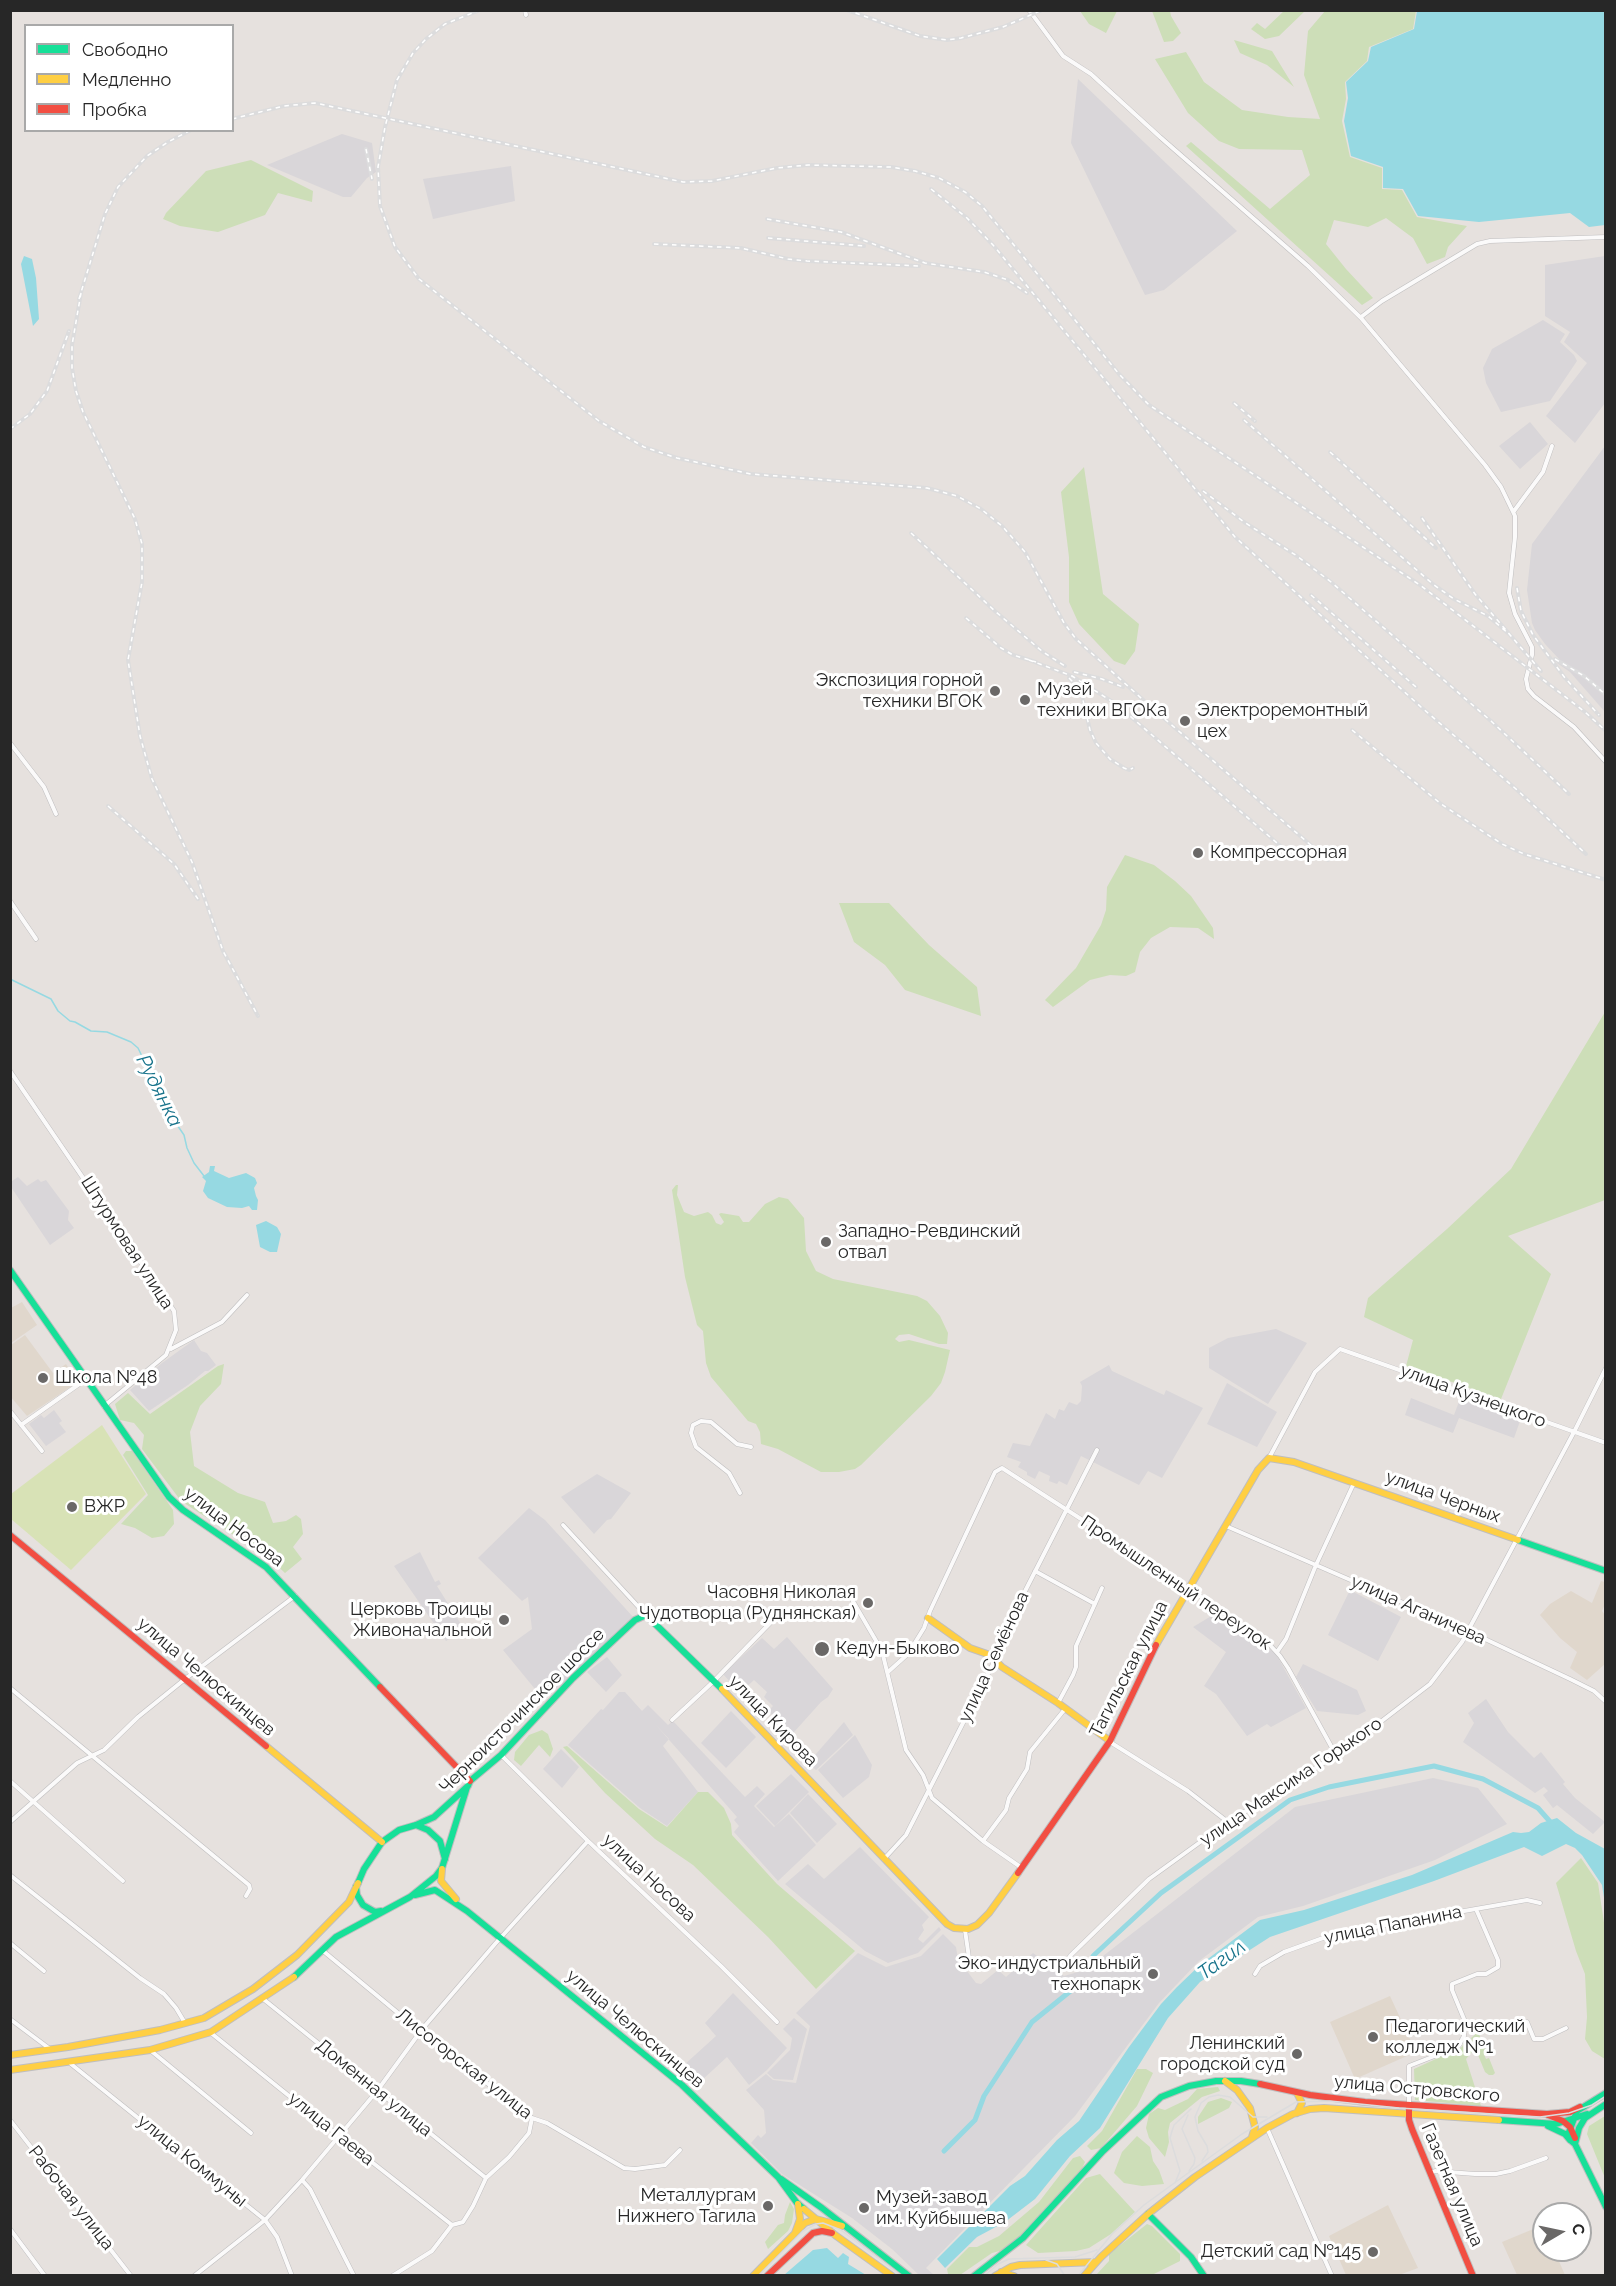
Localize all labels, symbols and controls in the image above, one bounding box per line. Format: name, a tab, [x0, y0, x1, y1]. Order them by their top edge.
legend	[24, 24, 234, 132]
text: Свободно	[82, 39, 168, 60]
text: Медленно	[82, 69, 171, 90]
text: Пробка	[82, 99, 147, 120]
place label: Экспозиция горной техники ВГОК	[816, 670, 983, 712]
place label: Музей техники ВГОКа	[1037, 679, 1167, 722]
marker: Экспозиция горной техники ВГОК	[988, 684, 1002, 698]
marker: Музей техники ВГОКа	[1018, 693, 1032, 707]
place label: Электроремонтный цех	[1197, 700, 1368, 742]
marker: Электроремонтный цех	[1178, 714, 1192, 728]
place label: Компрессорная	[1210, 842, 1347, 864]
marker: Компрессорная	[1191, 846, 1205, 860]
water label: Рудянка	[131, 1051, 187, 1131]
street label: Штурмовая улица	[76, 1172, 178, 1314]
place label: Западно-Ревдинский отвал	[838, 1221, 1021, 1264]
marker: Западно-Ревдинский отвал	[819, 1235, 833, 1249]
street label: улица Кузнецкого	[1397, 1360, 1549, 1432]
place label: Школа №48	[55, 1367, 157, 1389]
marker: Школа №48	[36, 1371, 50, 1385]
street label: улица Черных	[1383, 1466, 1503, 1528]
street label: улица Носова	[180, 1482, 288, 1572]
place label: ВЖР	[84, 1496, 125, 1518]
marker: ВЖР	[65, 1500, 79, 1514]
street label: Промышленный переулок	[1077, 1511, 1275, 1655]
street label: улица Аганичева	[1347, 1571, 1489, 1649]
place label: Часовня Николая Чудотворца (Руднянская)	[639, 1582, 856, 1624]
street label: улица Семёнова	[954, 1588, 1034, 1726]
marker: Часовня Николая Чудотворца (Руднянская)	[861, 1596, 875, 1610]
street label: Тагильская улица	[1085, 1597, 1173, 1741]
place label: Церковь Троицы Живоначальной	[350, 1599, 492, 1642]
street label: улица Челюскинцев	[133, 1613, 279, 1741]
marker: Церковь Троицы Живоначальной	[497, 1613, 511, 1627]
street label: Черноисточинское шоссе	[435, 1624, 609, 1798]
place label: Кедун-Быково	[836, 1638, 960, 1660]
marker: Кедун-Быково	[813, 1640, 831, 1658]
street label: улица Кирова	[724, 1671, 822, 1771]
street label: улица Максима Горького	[1196, 1713, 1386, 1851]
street label: улица Носова	[598, 1829, 700, 1927]
street label: улица Папанина	[1322, 1901, 1464, 1949]
water label: Тагил	[1193, 1935, 1251, 1985]
place label: Эко-индустриальный технопарк	[957, 1953, 1141, 1996]
street label: улица Челюскинцев	[562, 1965, 708, 2093]
marker: Эко-индустриальный технопарк	[1146, 1967, 1160, 1981]
street label: Лисогорская улица	[391, 2004, 537, 2124]
place label: Педагогический колледж №1	[1385, 2016, 1525, 2058]
marker: Педагогический колледж №1	[1366, 2030, 1380, 2044]
place label: Ленинский городской суд	[1160, 2033, 1285, 2076]
street label: Доменная улица	[312, 2035, 436, 2141]
marker: Ленинский городской суд	[1290, 2047, 1304, 2061]
street label: улица Островского	[1333, 2071, 1501, 2107]
street label: улица Гаева	[284, 2088, 378, 2170]
street label: улица Коммуны	[133, 2110, 251, 2212]
street label: Газетная улица	[1416, 2120, 1488, 2250]
street label: Рабочая улица	[24, 2142, 118, 2254]
place label: Металлургам Нижнего Тагила	[617, 2185, 756, 2228]
place label: Музей-завод им. Куйбышева	[876, 2187, 1006, 2230]
marker: Металлургам Нижнего Тагила	[761, 2199, 775, 2213]
marker: Музей-завод им. Куйбышева	[857, 2201, 871, 2215]
north arrow	[1532, 2202, 1592, 2262]
text: С	[1568, 2223, 1589, 2236]
place label: Детский сад №145	[1201, 2241, 1361, 2263]
marker: Детский сад №145	[1366, 2245, 1380, 2259]

